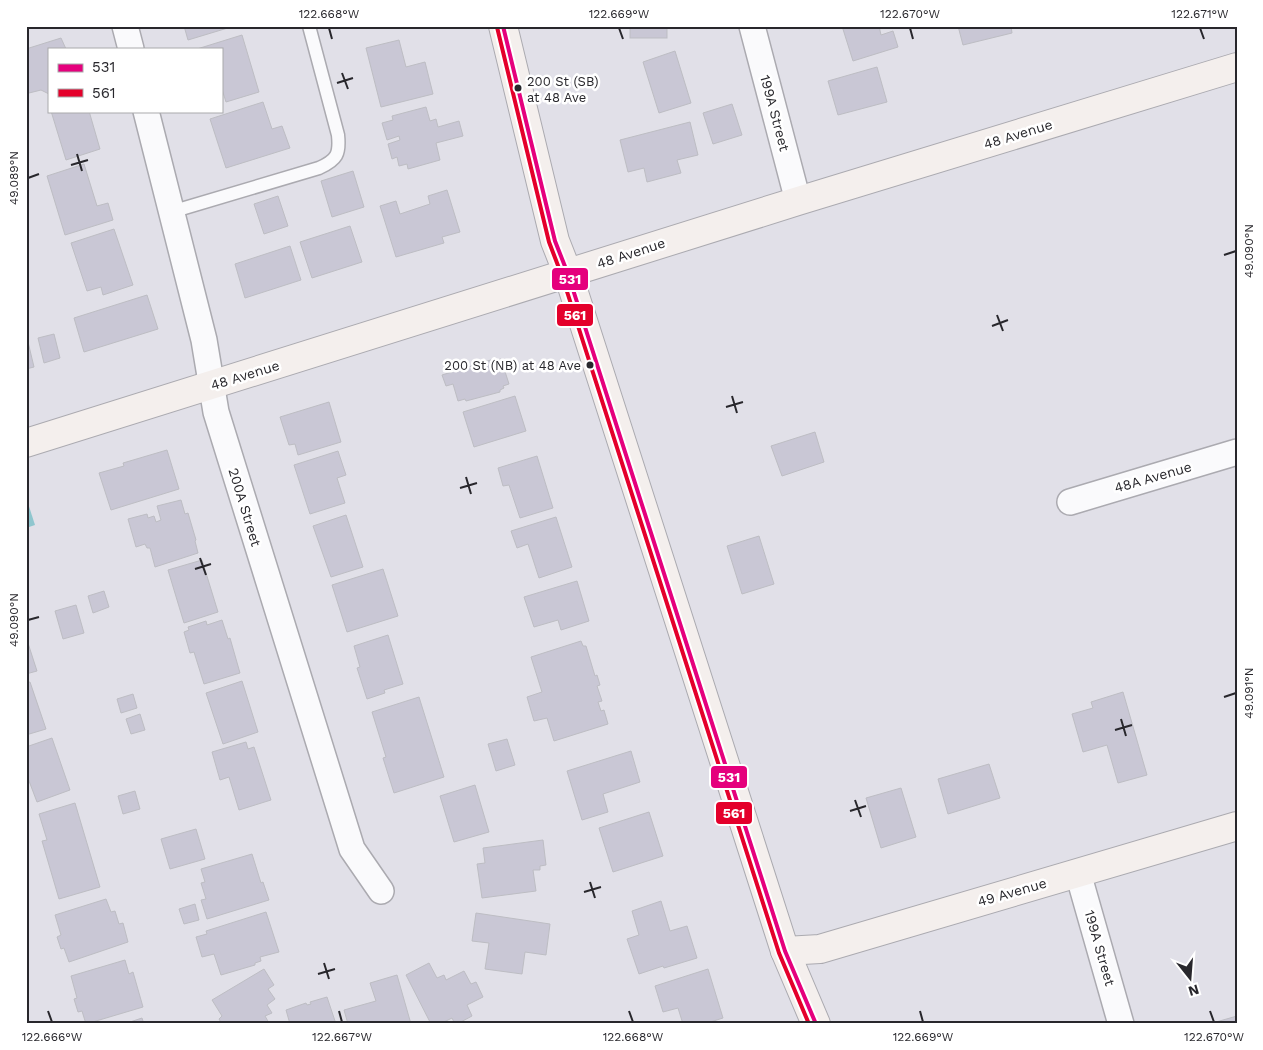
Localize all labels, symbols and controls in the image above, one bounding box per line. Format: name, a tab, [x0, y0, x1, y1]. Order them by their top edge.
text: 122.668°W	[299, 7, 360, 21]
text: 122.669°W	[589, 7, 650, 21]
text: 122.670°W	[880, 7, 940, 21]
text: 122.671°W	[1171, 7, 1229, 21]
legend	[48, 48, 222, 112]
text: 531	[92, 58, 115, 76]
street label: 199A Street	[757, 73, 793, 153]
place label: 200 St (SB) at 48 Ave	[527, 74, 599, 105]
marker: 200 St (SB) at 48 Ave	[513, 83, 523, 93]
text: 561	[92, 84, 116, 102]
street label: 48 Avenue	[982, 116, 1054, 152]
text: 49.089°N	[7, 151, 21, 205]
text: 49.090°N	[1242, 224, 1256, 278]
street label: 48 Avenue	[595, 234, 667, 272]
line badge: 531	[551, 267, 589, 291]
text: 531	[559, 271, 581, 287]
line badge: 561	[556, 303, 594, 327]
text: 561	[564, 307, 586, 323]
street label: 48 Avenue	[209, 357, 281, 393]
place label: 200 St (NB) at 48 Ave	[444, 358, 581, 373]
marker: 200 St (NB) at 48 Ave	[585, 360, 595, 370]
street label: 48A Avenue	[1113, 458, 1193, 496]
street label: 200A Street	[225, 466, 265, 548]
text: 49.090°N	[7, 593, 21, 647]
text: 49.091°N	[1242, 667, 1256, 719]
line badge: 531	[710, 765, 748, 789]
text: 531	[718, 769, 740, 785]
line badge: 561	[715, 801, 753, 825]
text: 561	[723, 805, 745, 821]
street label: 49 Avenue	[976, 875, 1048, 909]
street label: 199A Street	[1082, 908, 1119, 988]
north arrow	[1166, 952, 1216, 1002]
text: N	[1187, 981, 1201, 1000]
text: 122.666°W	[22, 1030, 83, 1044]
text: 122.667°W	[312, 1030, 372, 1044]
text: 122.668°W	[603, 1030, 664, 1044]
text: 122.669°W	[893, 1030, 954, 1044]
text: 122.670°W	[1184, 1030, 1244, 1044]

